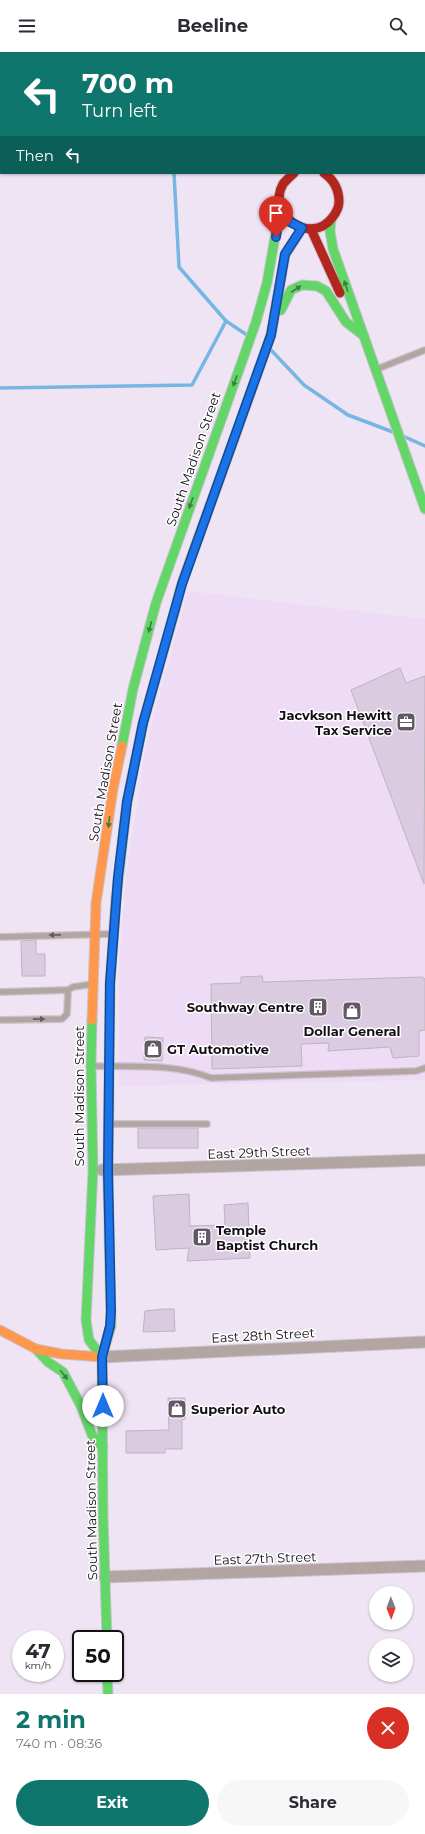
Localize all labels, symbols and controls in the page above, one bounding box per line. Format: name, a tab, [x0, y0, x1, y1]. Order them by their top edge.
icon: menu	[16, 15, 38, 37]
text: Beeline	[177, 15, 248, 37]
icon: search	[387, 15, 409, 37]
text: 700 m	[82, 66, 174, 100]
icon: left	[16, 68, 68, 120]
text: Turn left	[82, 100, 157, 122]
icon: left	[62, 144, 84, 166]
text: Then	[16, 146, 54, 165]
pin	[259, 196, 293, 237]
icon: arrive	[265, 202, 287, 224]
one-way arrow	[343, 280, 349, 292]
one-way arrow	[290, 285, 301, 293]
one-way arrow	[231, 375, 237, 387]
street label: South Madison Street	[163, 390, 223, 528]
one-way arrow	[188, 498, 194, 510]
one-way arrow	[147, 621, 153, 633]
street label: South Madison Street	[85, 701, 125, 843]
place label: Jacvkson Hewitt Tax Service	[278, 707, 392, 738]
office icon: Jacvkson Hewitt Tax Service	[395, 711, 417, 733]
one-way arrow	[106, 816, 112, 828]
one-way arrow	[48, 932, 61, 938]
building icon: Southway Centre	[307, 996, 329, 1018]
place label: Southway Centre	[187, 999, 304, 1015]
shop icon: Dollar General	[341, 1000, 363, 1022]
one-way arrow	[33, 1016, 45, 1023]
place label: Dollar General	[304, 1023, 400, 1039]
street label: South Madison Street	[71, 1026, 87, 1166]
shop icon: GT Automotive	[142, 1038, 164, 1060]
place label: GT Automotive	[167, 1041, 269, 1057]
street label: East 29th Street	[207, 1142, 311, 1162]
place label: Temple Baptist Church	[216, 1222, 318, 1253]
building icon: Temple Baptist Church	[191, 1226, 213, 1248]
street label: East 28th Street	[211, 1324, 315, 1346]
one-way arrow	[60, 1370, 68, 1380]
position arrow	[82, 1385, 124, 1427]
shop icon: Superior Auto	[166, 1398, 188, 1420]
place label: Superior Auto	[191, 1401, 286, 1417]
street label: South Madison Street	[82, 1439, 100, 1581]
street label: East 27th Street	[213, 1548, 317, 1568]
north arrow	[369, 1586, 413, 1630]
map controls	[369, 1586, 413, 1682]
speed limit sign: 50	[72, 1630, 124, 1682]
button: layers	[369, 1638, 413, 1682]
text: 47	[25, 1639, 51, 1663]
text: km/h	[25, 1659, 51, 1672]
text: 2 min	[16, 1705, 86, 1734]
button: close	[367, 1707, 409, 1749]
text: 740 m · 08:36	[16, 1735, 102, 1751]
button: Exit	[16, 1780, 209, 1826]
button: Share	[217, 1780, 409, 1826]

